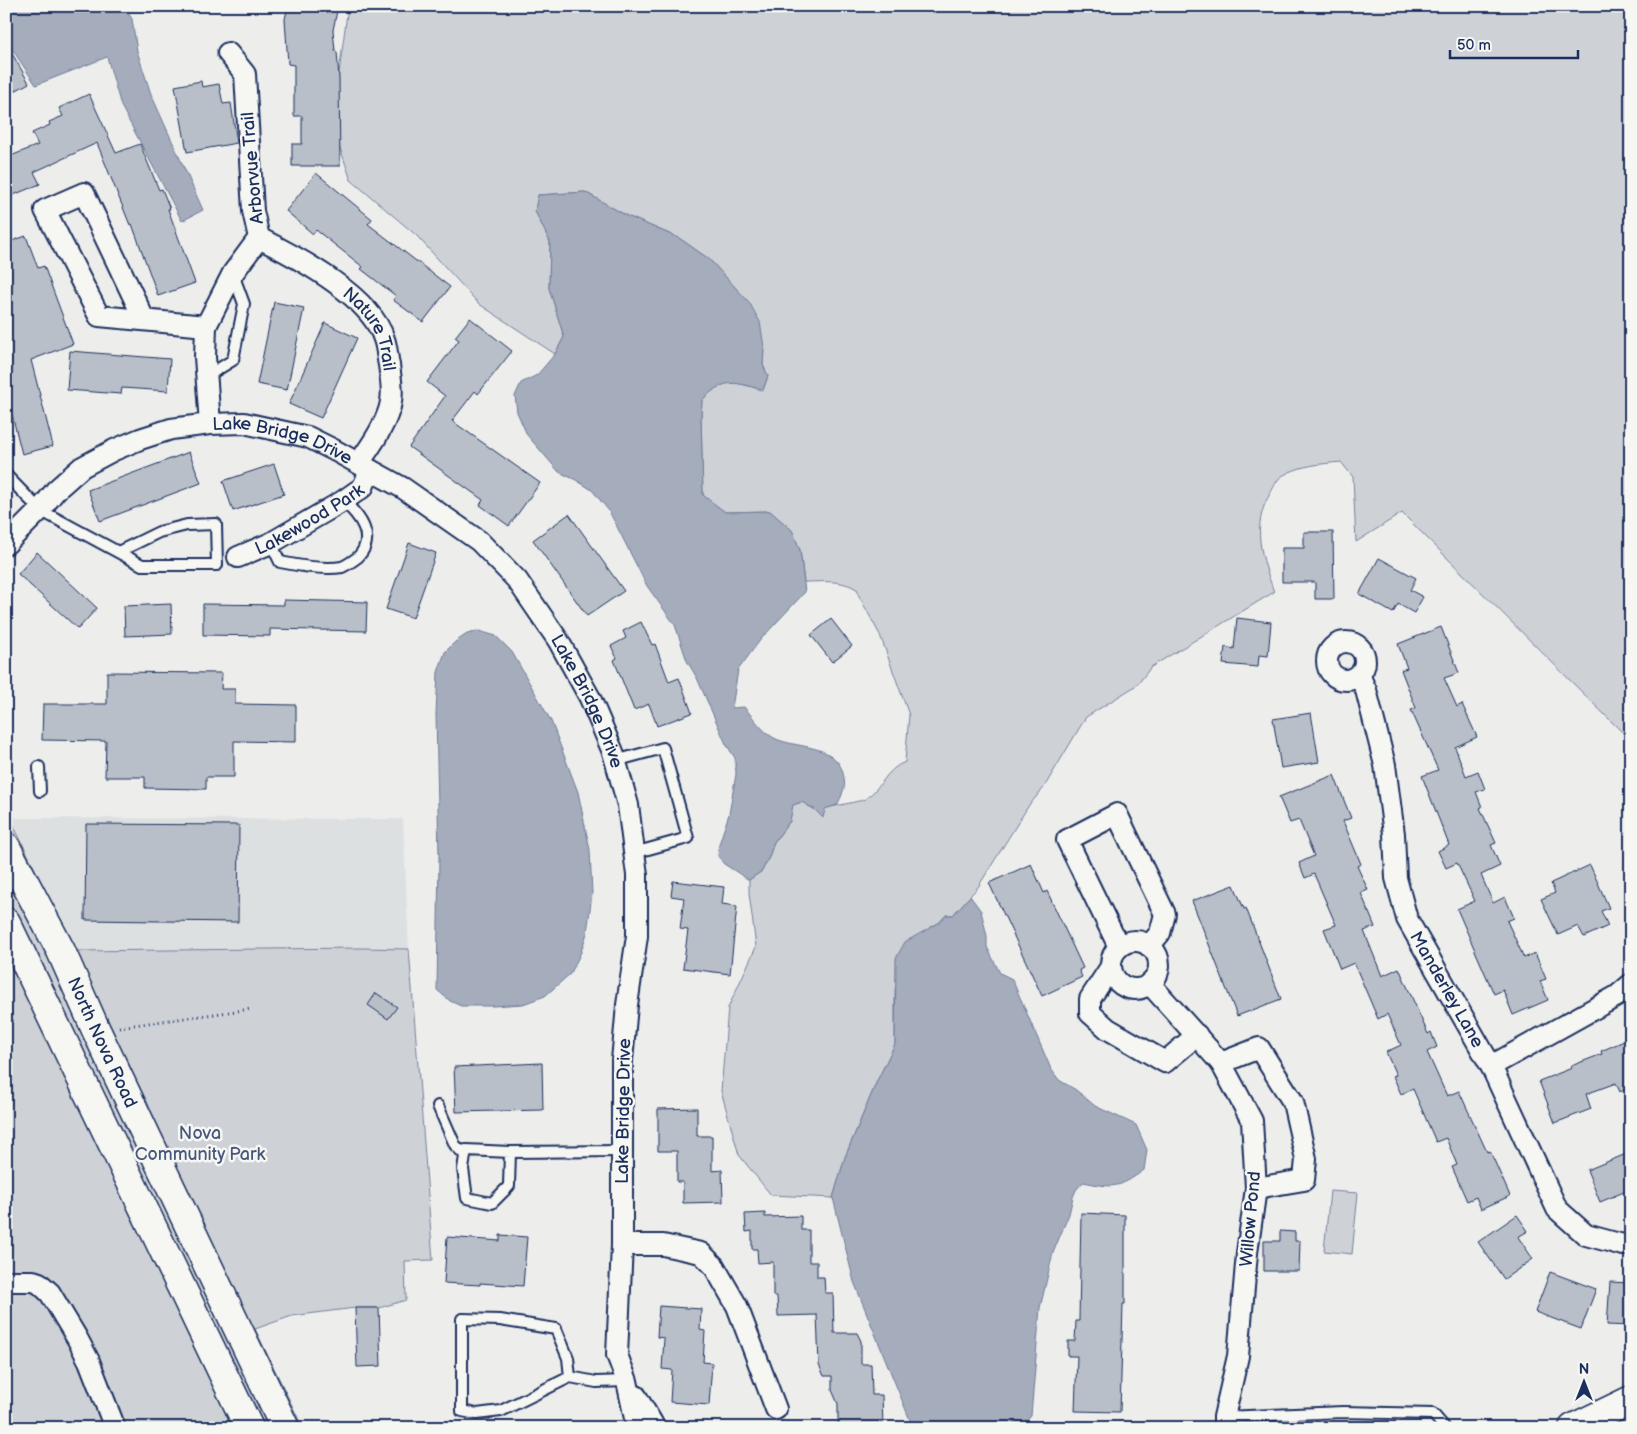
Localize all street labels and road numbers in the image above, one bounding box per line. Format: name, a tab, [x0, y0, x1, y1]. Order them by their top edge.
street label: Arborvue Trail	[237, 111, 268, 225]
street label: Nature Trail	[339, 283, 400, 372]
street label: Lake Bridge Drive	[212, 413, 356, 469]
street label: Lakewood Park	[252, 479, 369, 560]
street label: Lake Bridge Drive	[546, 631, 627, 771]
street label: Manderley Lane	[1405, 928, 1488, 1052]
street label: North Nova Road	[63, 974, 141, 1111]
street label: Lake Bridge Drive	[612, 1038, 635, 1184]
street label: Willow Pond	[1236, 1170, 1265, 1268]

